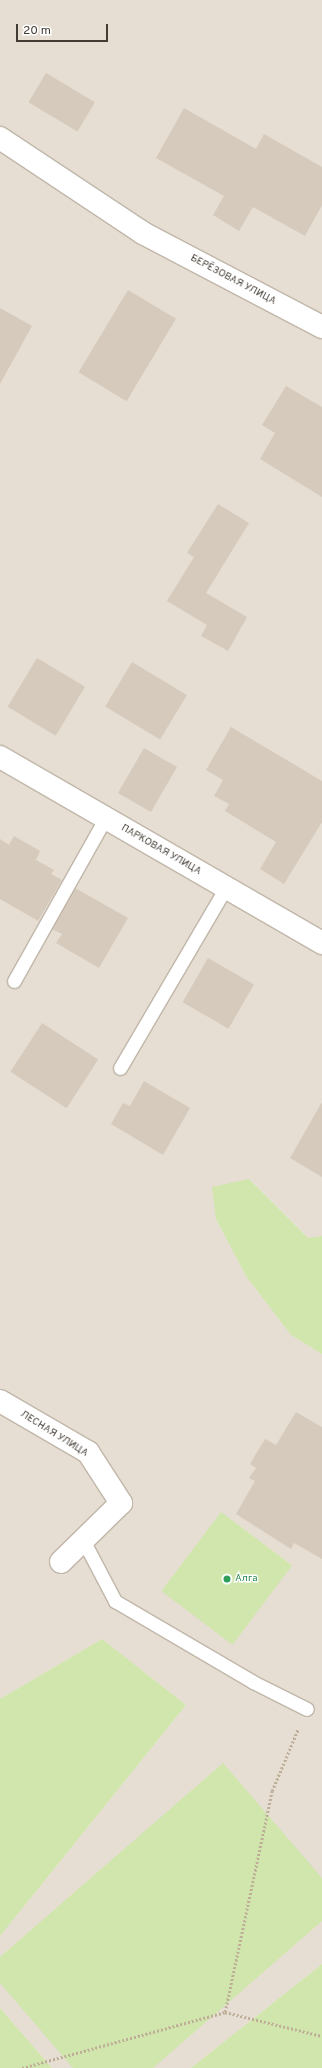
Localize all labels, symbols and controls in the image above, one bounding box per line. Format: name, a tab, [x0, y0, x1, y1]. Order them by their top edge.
scale bar	[18, 16, 110, 42]
text: 20 m	[23, 23, 51, 39]
street label: БЕРЁЗОВАЯ УЛИЦА	[188, 252, 278, 308]
street label: ПАРКОВАЯ УЛИЦА	[119, 822, 203, 878]
street label: ЛЕСНАЯ УЛИЦА	[18, 1408, 90, 1460]
place label: Алга	[235, 1573, 257, 1585]
marker: Алга	[222, 1574, 232, 1584]

